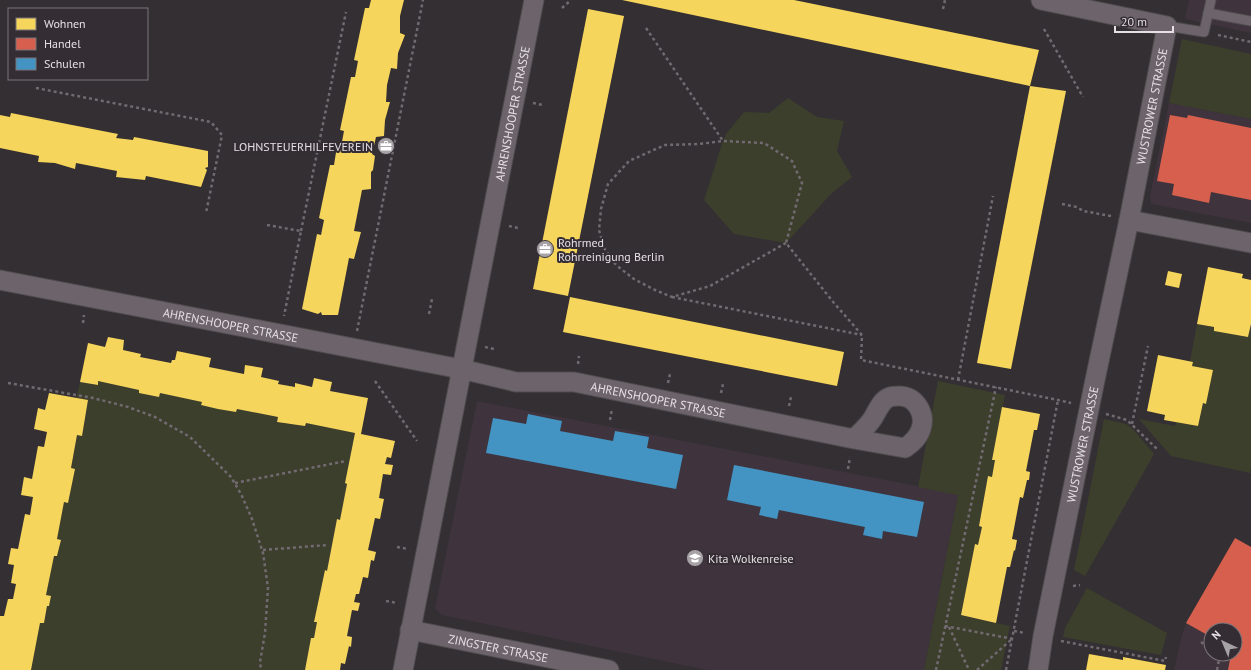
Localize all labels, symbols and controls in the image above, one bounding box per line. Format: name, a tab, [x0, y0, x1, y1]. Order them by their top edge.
legend	[8, 8, 148, 80]
scale bar	[1115, 8, 1173, 34]
text: 20 m	[1121, 14, 1147, 29]
text: Wohnen	[44, 16, 86, 31]
text: Handel	[44, 36, 81, 51]
street label: AHRENSHOOPER STRASSE	[491, 45, 532, 182]
street label: WUSTROWER STRASSE	[1133, 47, 1170, 166]
text: Schulen	[44, 56, 85, 71]
office icon: LOHNSTEUERHILFEVEREIN	[376, 136, 396, 156]
place label: LOHNSTEUERHILFEVEREIN	[234, 139, 373, 154]
place label: Rohrmed Rohrreinigung Berlin	[558, 235, 664, 264]
office icon: Rohrmed Rohrreinigung Berlin	[535, 239, 555, 259]
street label: AHRENSHOOPER STRASSE	[162, 304, 300, 345]
street label: AHRENSHOOPER STRASSE	[589, 378, 727, 420]
street label: WUSTROWER STRASSE	[1063, 385, 1101, 504]
school or university icon: Kita Wolkenreise	[685, 548, 705, 568]
place label: Kita Wolkenreise	[708, 551, 794, 566]
north arrow	[1203, 622, 1243, 662]
text: N	[1209, 627, 1224, 642]
street label: ZINGSTER STRASSE	[447, 630, 549, 665]

